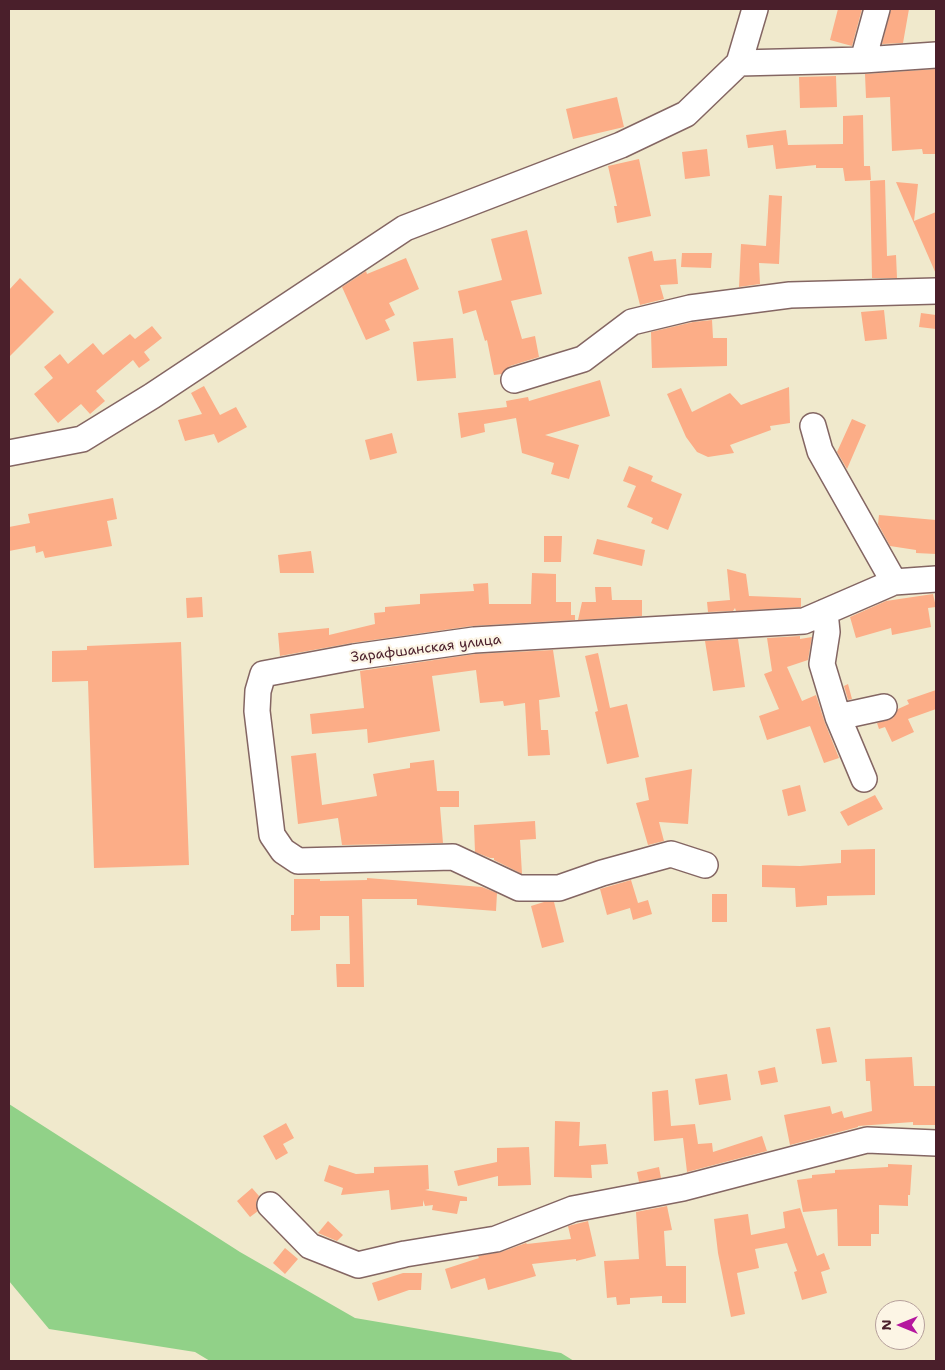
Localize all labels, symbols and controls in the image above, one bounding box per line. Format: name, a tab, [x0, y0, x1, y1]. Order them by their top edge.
street label: Зарафшанская улица	[350, 631, 502, 667]
north arrow	[875, 1300, 925, 1350]
text: N	[877, 1319, 895, 1331]

